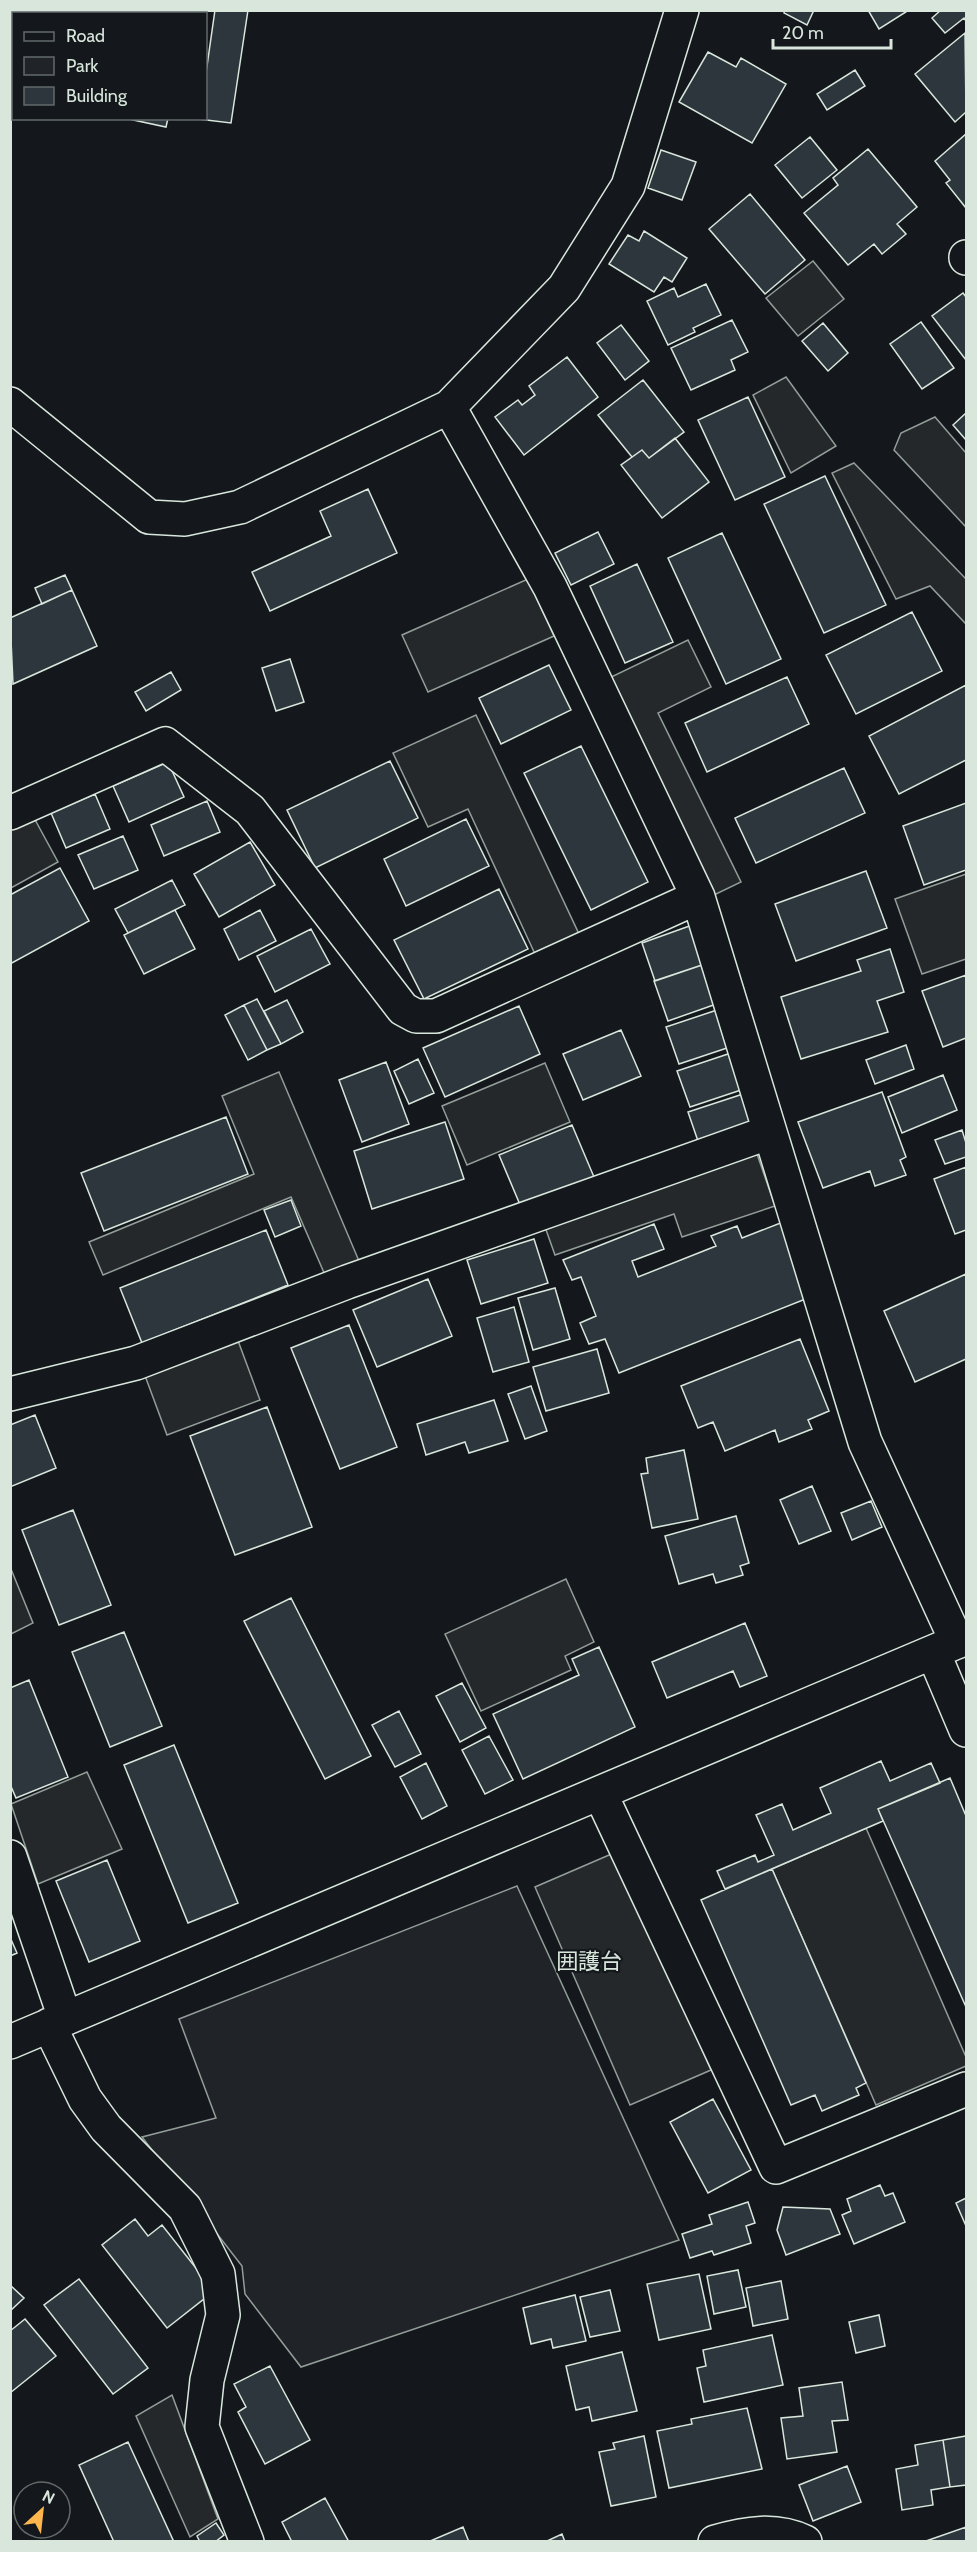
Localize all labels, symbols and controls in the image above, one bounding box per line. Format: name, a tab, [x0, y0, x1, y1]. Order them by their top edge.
legend	[12, 12, 207, 120]
scale bar	[773, 12, 892, 50]
text: 20 m	[782, 22, 824, 44]
text: Road	[66, 25, 105, 47]
text: Park	[66, 55, 99, 77]
text: Building	[66, 85, 128, 107]
district label: 囲護台	[556, 1948, 622, 1975]
north arrow	[12, 2480, 72, 2540]
text: N	[39, 2486, 58, 2508]

